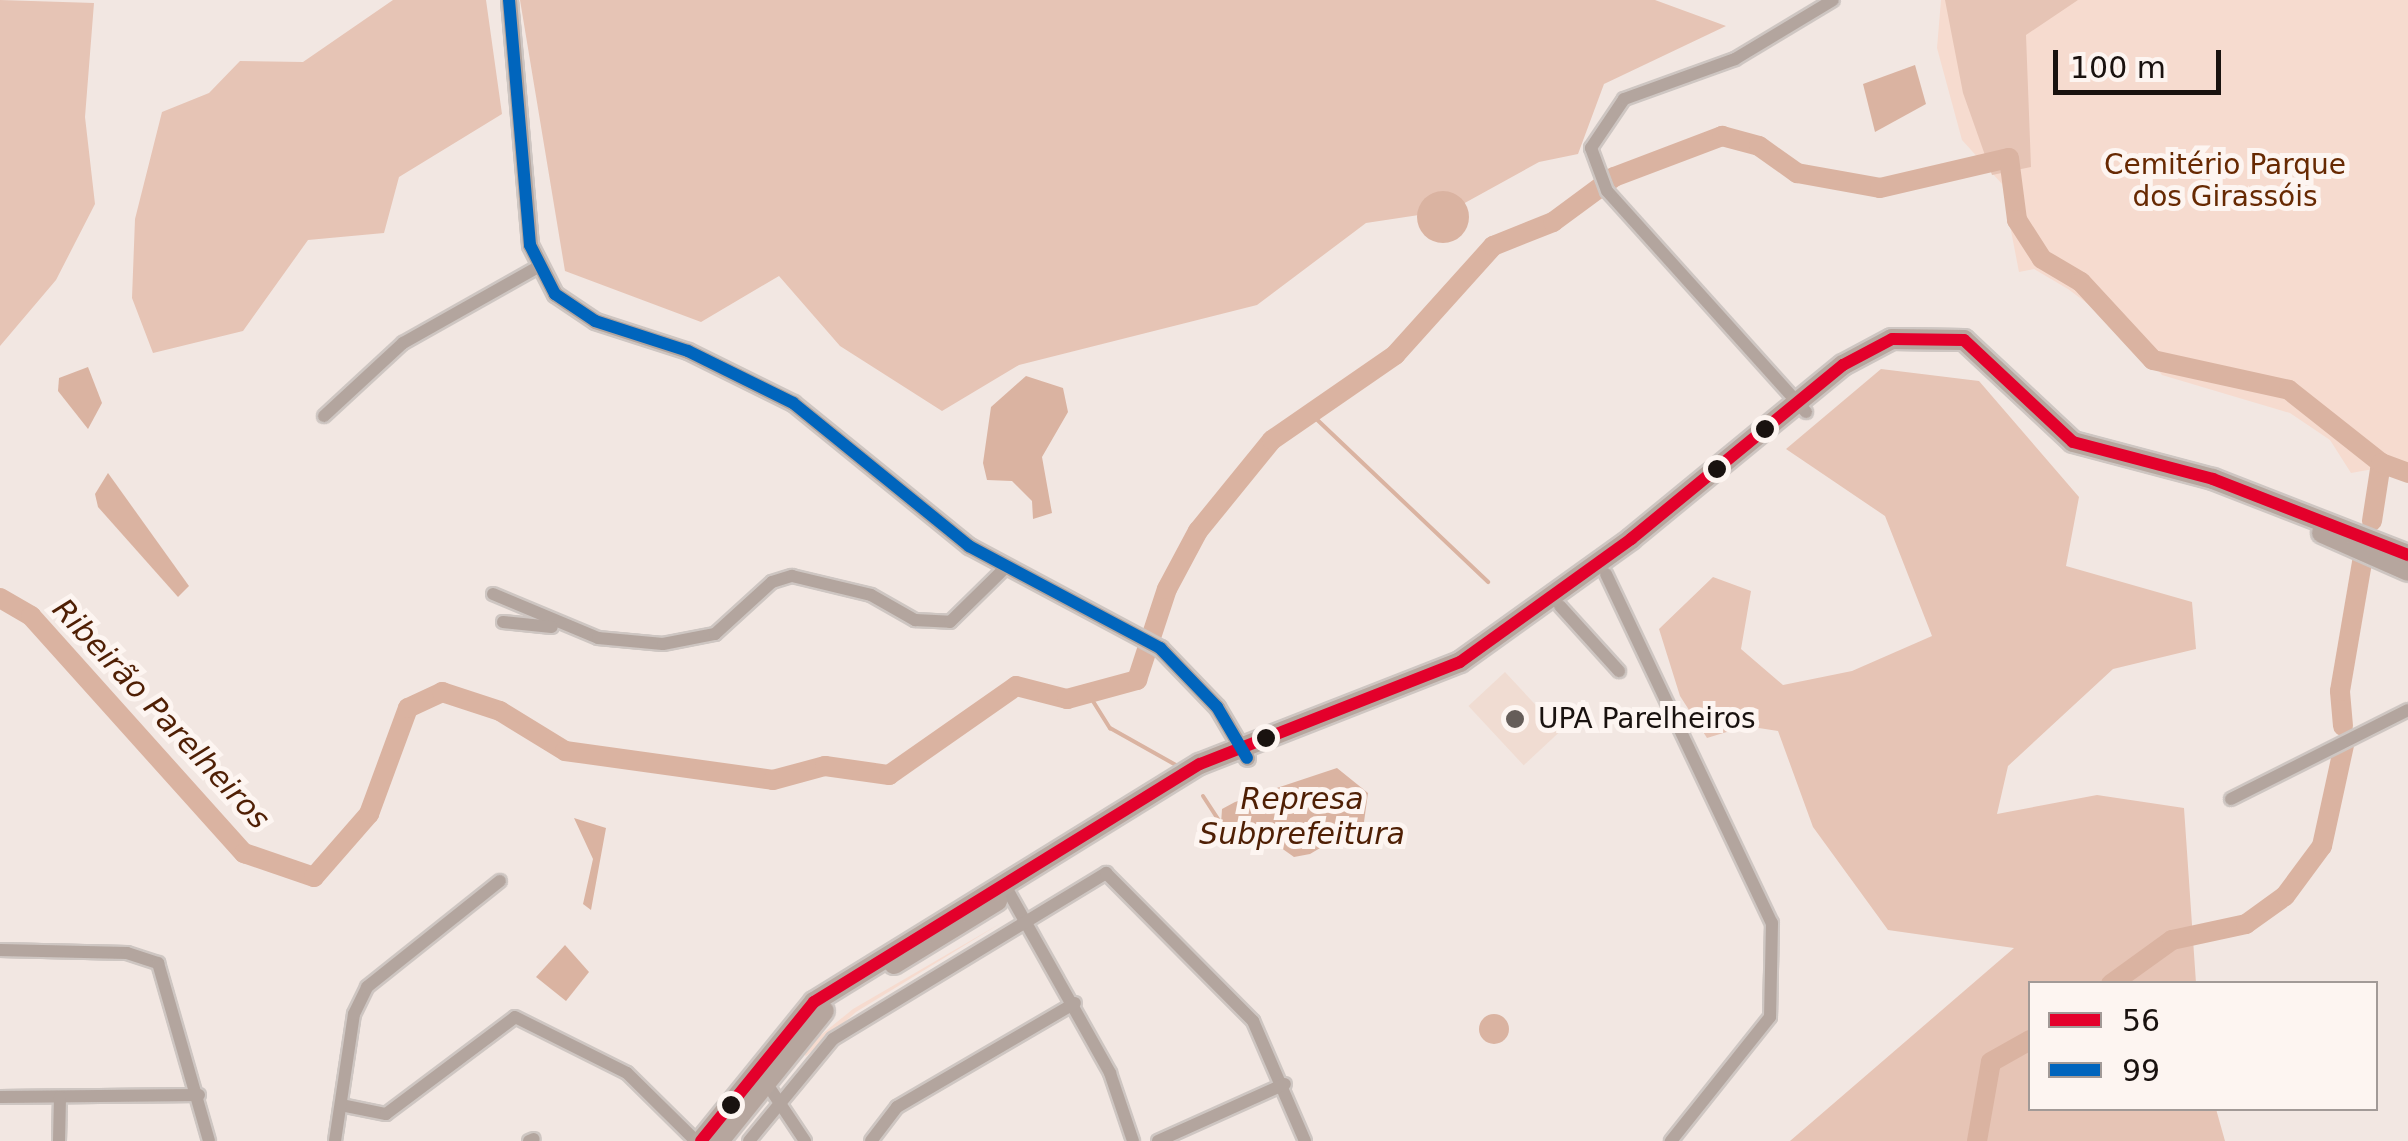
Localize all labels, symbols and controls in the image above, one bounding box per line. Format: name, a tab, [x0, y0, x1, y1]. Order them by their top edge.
scale bar	[2058, 30, 2226, 92]
text: 100 m	[2070, 50, 2166, 85]
park label: Cemitério Parque dos Girassóis	[2104, 148, 2346, 214]
unlabelled marker	[1755, 419, 1775, 439]
unlabelled marker	[1707, 459, 1727, 479]
water label: Ribeirão Parelheiros	[45, 592, 277, 836]
place label: UPA Parelheiros	[1538, 702, 1756, 736]
marker: UPA Parelheiros	[1502, 706, 1528, 732]
unlabelled marker	[1256, 728, 1276, 748]
water label: Represa Subprefeitura	[1199, 781, 1405, 852]
legend	[2028, 981, 2378, 1111]
text: 56	[2122, 1003, 2160, 1038]
text: 99	[2122, 1053, 2160, 1088]
unlabelled marker	[721, 1095, 741, 1115]

